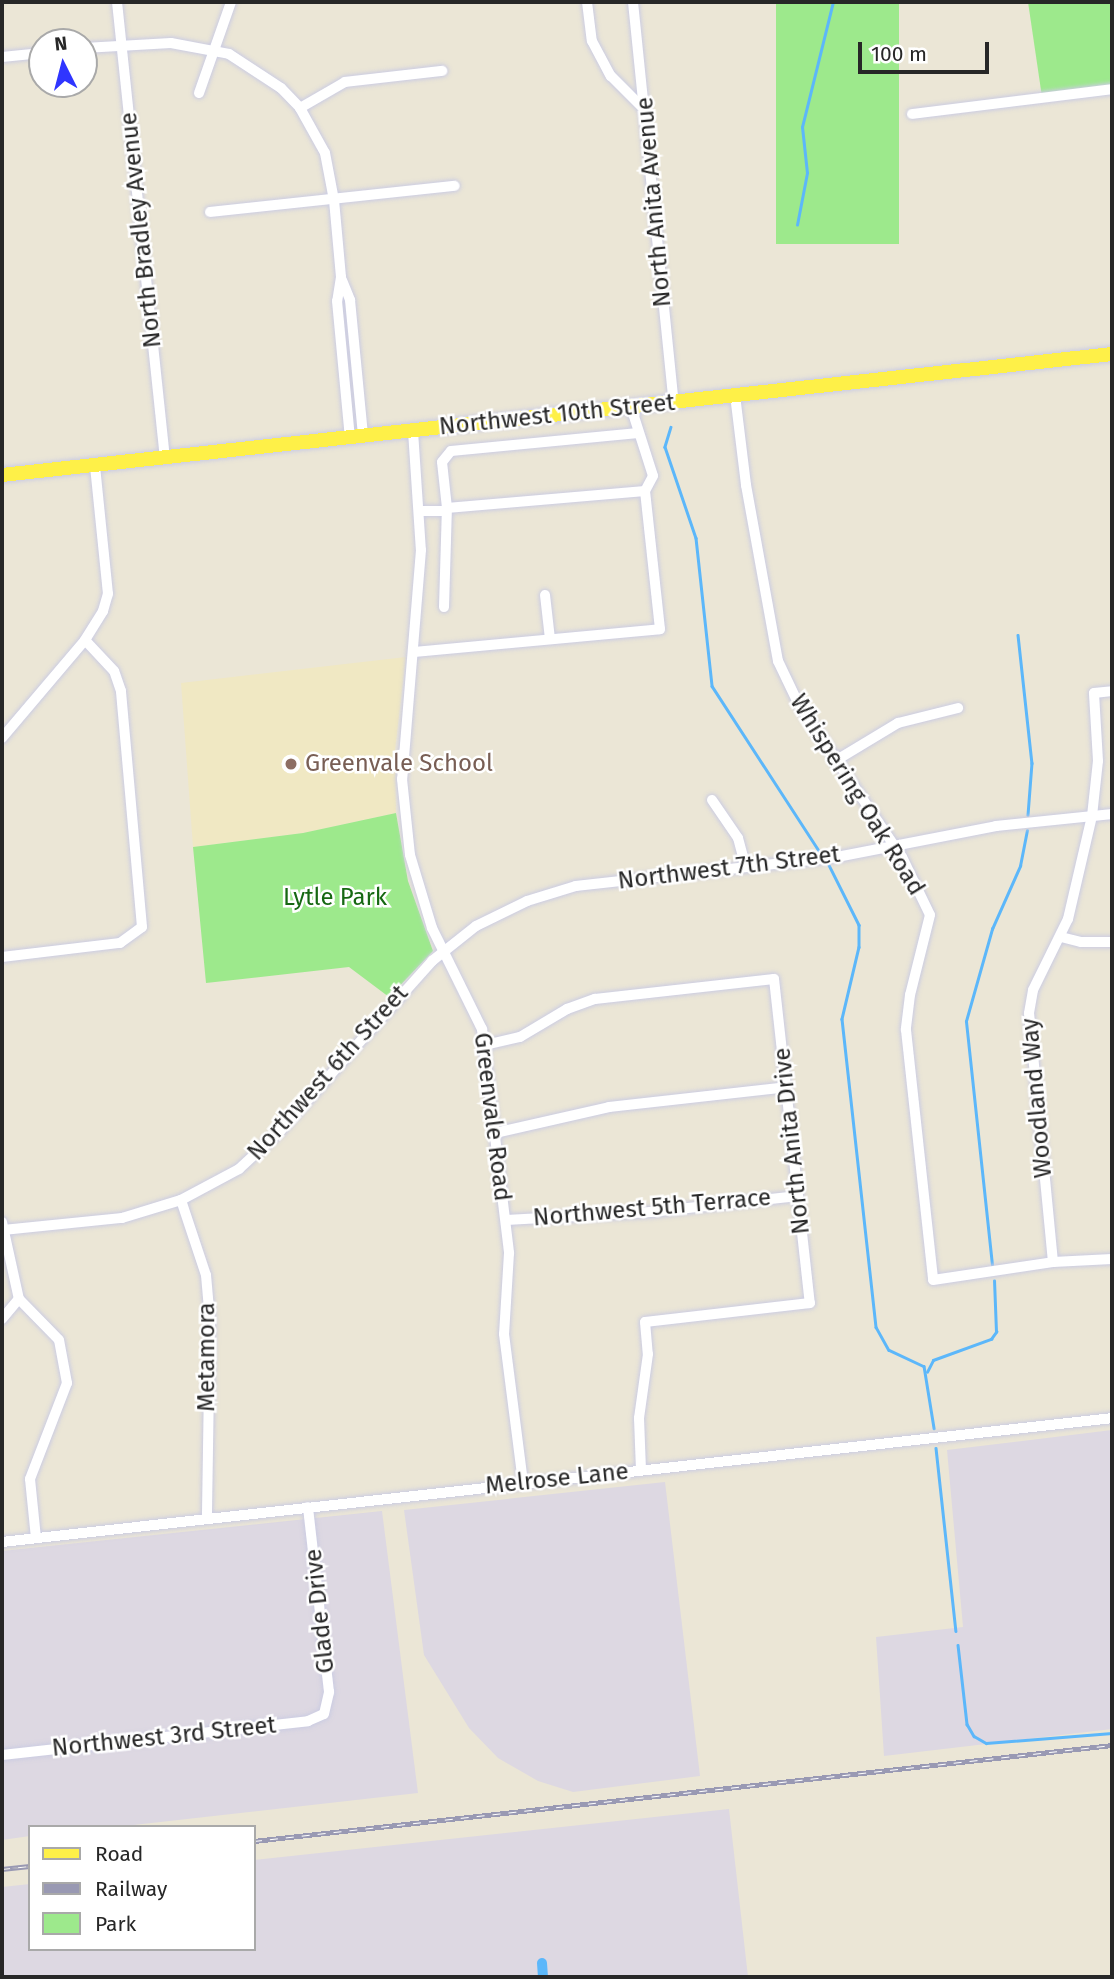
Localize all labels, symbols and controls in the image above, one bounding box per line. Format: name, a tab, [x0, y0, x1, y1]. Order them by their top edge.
north arrow	[28, 28, 98, 98]
scale bar	[862, 28, 993, 72]
text: N	[53, 32, 68, 56]
text: 100 m	[871, 41, 927, 67]
street label: North Anita Avenue	[630, 96, 678, 308]
street label: North Bradley Avenue	[114, 111, 168, 349]
street label: Northwest 10th Street	[438, 388, 676, 442]
street label: Whispering Oak Road	[783, 689, 931, 901]
place label: Greenvale School	[305, 750, 493, 778]
marker: Greenvale School	[283, 756, 299, 772]
street label: Northwest 7th Street	[616, 840, 842, 896]
park label: Lytle Park	[283, 884, 387, 912]
street label: Northwest 6th Street	[242, 979, 414, 1167]
street label: Woodland Way	[1016, 1017, 1058, 1179]
street label: Greenvale Road	[467, 1031, 517, 1203]
street label: North Anita Drive	[768, 1046, 816, 1236]
street label: Northwest 5th Terrace	[532, 1183, 772, 1233]
street label: Metamora	[193, 1302, 221, 1412]
street label: Melrose Lane	[484, 1457, 630, 1501]
street label: Glade Drive	[299, 1547, 341, 1675]
street label: Northwest 3rd Street	[50, 1711, 278, 1763]
legend	[28, 1825, 256, 1951]
text: Road	[95, 1841, 143, 1867]
text: Railway	[95, 1876, 167, 1902]
text: Park	[95, 1911, 136, 1937]

